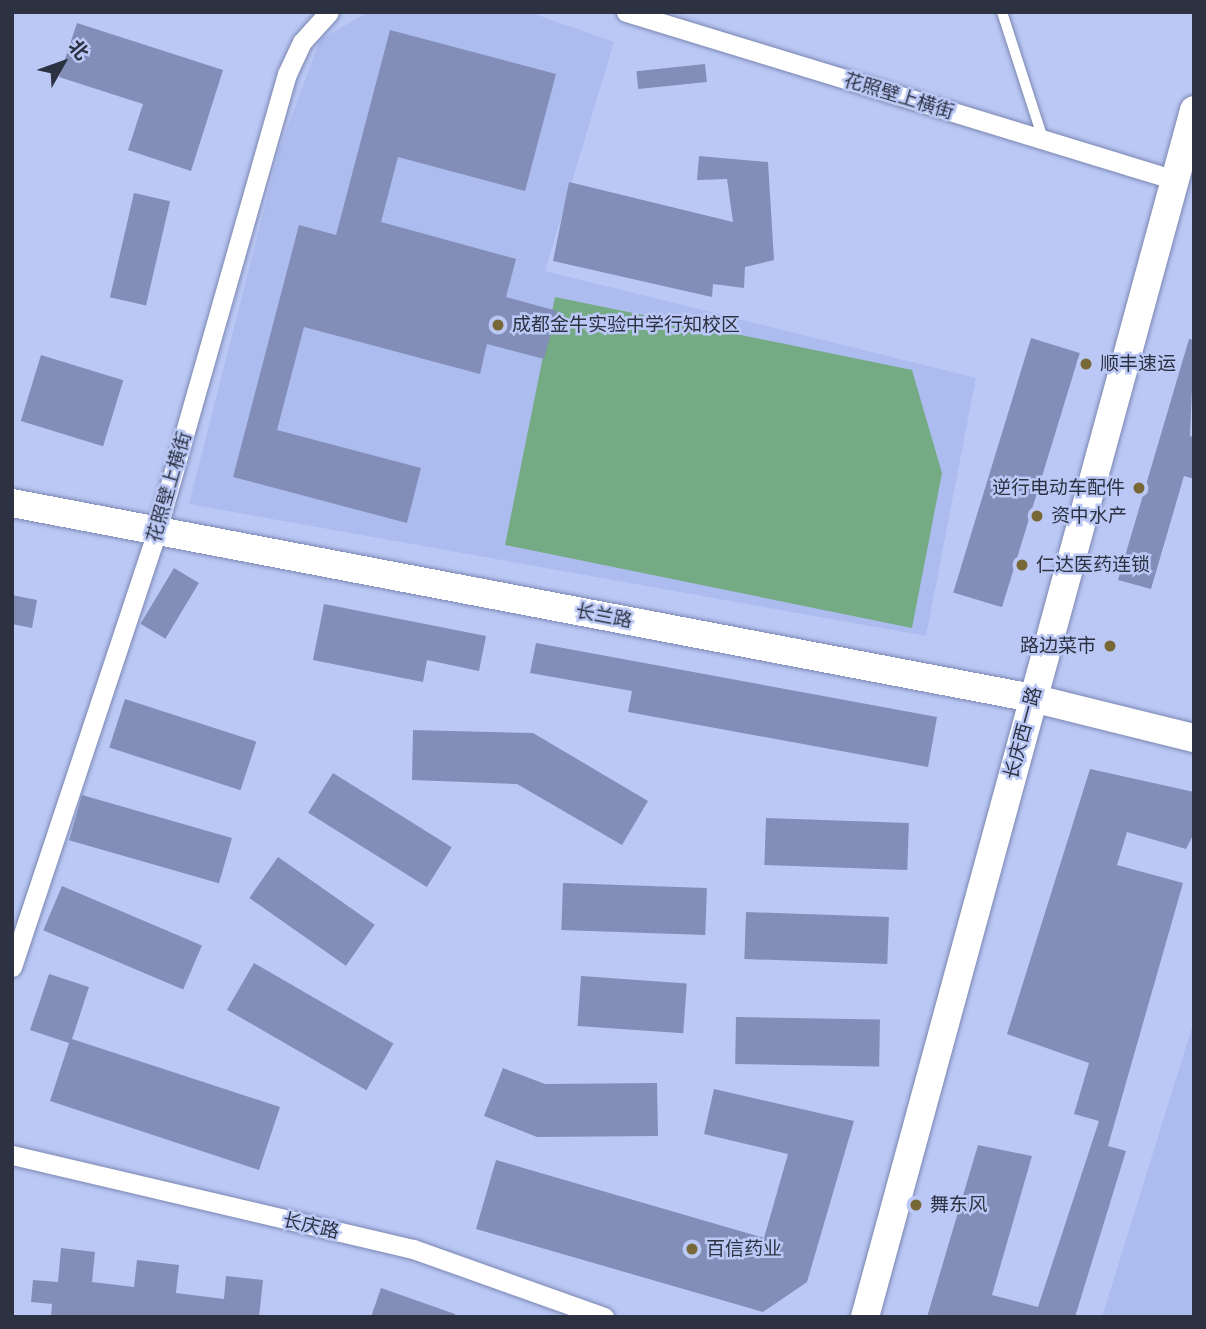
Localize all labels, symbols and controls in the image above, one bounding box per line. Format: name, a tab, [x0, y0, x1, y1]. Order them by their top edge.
north arrow	[28, 28, 98, 98]
text: 北	[63, 34, 95, 65]
street label: 花照壁上横街	[841, 68, 957, 124]
place label: 成都金牛实验中学行知校区	[512, 314, 740, 336]
marker: 成都金牛实验中学行知校区	[490, 317, 506, 333]
place label: 顺丰速运	[1100, 353, 1176, 375]
marker: 顺丰速运	[1078, 356, 1094, 372]
street label: 花照壁上横街	[142, 429, 196, 545]
place label: 逆行电动车配件	[992, 477, 1125, 499]
marker: 逆行电动车配件	[1131, 480, 1147, 496]
place label: 资中水产	[1051, 505, 1127, 527]
marker: 资中水产	[1029, 508, 1045, 524]
place label: 仁达医药连锁	[1036, 554, 1150, 576]
marker: 仁达医药连锁	[1014, 557, 1030, 573]
street label: 长兰路	[574, 599, 634, 633]
place label: 路边菜市	[1020, 635, 1096, 657]
marker: 路边菜市	[1102, 638, 1118, 654]
street label: 长庆西一路	[1000, 684, 1046, 782]
place label: 舞东风	[930, 1194, 987, 1216]
marker: 舞东风	[908, 1197, 924, 1213]
street label: 长庆路	[281, 1208, 341, 1244]
place label: 百信药业	[706, 1238, 782, 1260]
marker: 百信药业	[684, 1241, 700, 1257]

